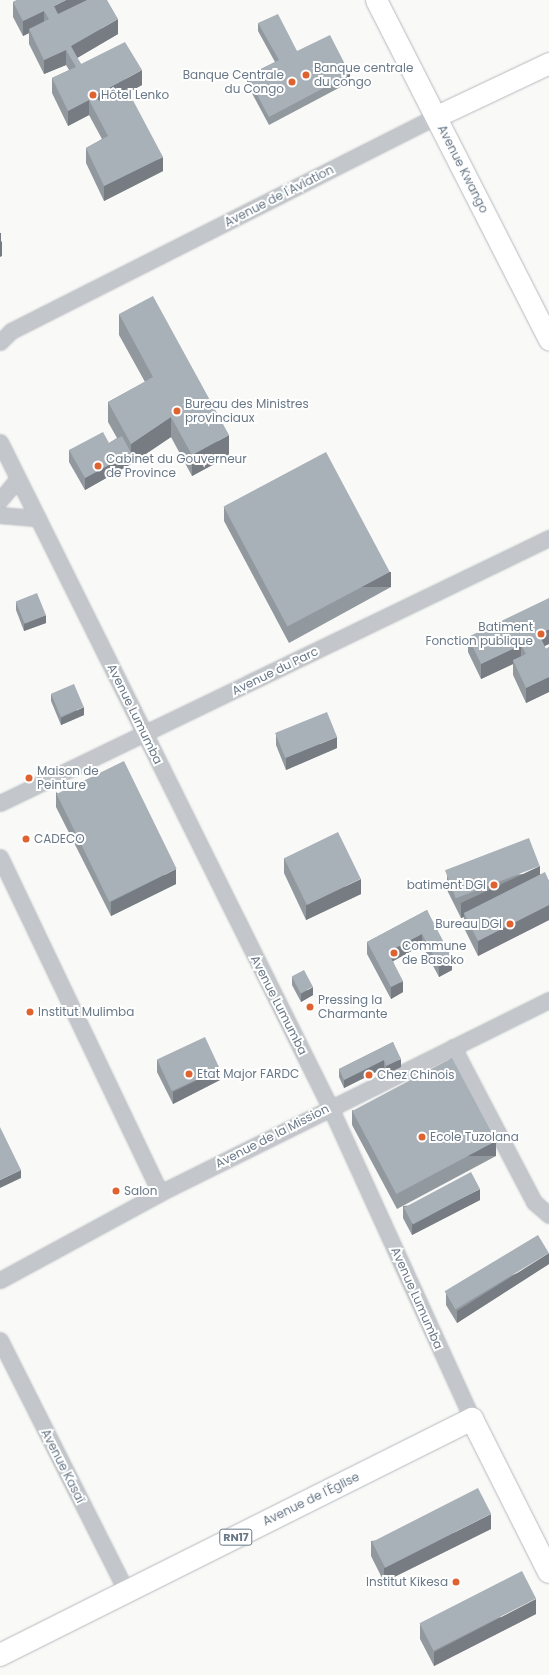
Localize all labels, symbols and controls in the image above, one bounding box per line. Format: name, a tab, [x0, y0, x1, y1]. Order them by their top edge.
place label: Banque centrale du congo	[314, 61, 413, 89]
place label: Banque Centrale du Congo	[183, 68, 284, 96]
marker: Banque centrale du congo	[301, 70, 311, 80]
marker: Banque Centrale du Congo	[287, 77, 297, 87]
place label: Hôtel Lenko	[101, 88, 169, 102]
marker: Hôtel Lenko	[88, 90, 98, 100]
street label: Avenue Kwango	[435, 123, 491, 215]
street label: Avenue de l'Aviation	[222, 162, 336, 230]
place label: Bureau des Ministres provinciaux	[185, 397, 309, 425]
marker: Bureau des Ministres provinciaux	[172, 406, 182, 416]
place label: Cabinet du Gouverneur de Province	[106, 452, 247, 480]
marker: Cabinet du Gouverneur de Province	[93, 461, 103, 471]
place label: Batiment Fonction publique	[425, 620, 533, 648]
marker: Batiment Fonction publique	[536, 629, 546, 639]
street label: Avenue du Parc	[230, 644, 320, 698]
street label: Avenue Lumumba	[104, 662, 166, 766]
place label: Maison de Peinture	[37, 764, 99, 792]
marker: Maison de Peinture	[24, 773, 34, 783]
place label: CADECO	[34, 832, 85, 846]
marker: CADECO	[21, 834, 31, 844]
place label: batiment DGI	[407, 878, 486, 892]
marker: batiment DGI	[489, 880, 499, 890]
place label: Bureau DGI	[435, 917, 502, 931]
marker: Bureau DGI	[505, 919, 515, 929]
place label: Commune de Basoko	[402, 939, 466, 967]
marker: Commune de Basoko	[389, 948, 399, 958]
street label: Avenue Lumumba	[248, 953, 310, 1057]
place label: Pressing la Charmante	[318, 993, 387, 1021]
marker: Pressing la Charmante	[305, 1002, 315, 1012]
place label: Institut Mulimba	[38, 1005, 134, 1019]
marker: Institut Mulimba	[25, 1007, 35, 1017]
place label: Etat Major FARDC	[197, 1067, 299, 1081]
place label: Chez Chinois	[377, 1068, 455, 1082]
marker: Etat Major FARDC	[184, 1069, 194, 1079]
marker: Chez Chinois	[364, 1070, 374, 1080]
street label: Avenue de la Mission	[213, 1101, 331, 1171]
place label: Ecole Tuzolana	[430, 1130, 519, 1144]
marker: Ecole Tuzolana	[417, 1132, 427, 1142]
place label: Salon	[124, 1184, 157, 1198]
marker: Salon	[111, 1186, 121, 1196]
street label: Avenue Lumumba	[388, 1245, 446, 1351]
street label: Avenue Kasaï	[38, 1427, 88, 1505]
street label: Avenue de l'Église	[260, 1469, 362, 1529]
road number: RN17	[219, 1528, 253, 1546]
place label: Institut Kikesa	[366, 1575, 448, 1589]
marker: Institut Kikesa	[451, 1577, 461, 1587]

